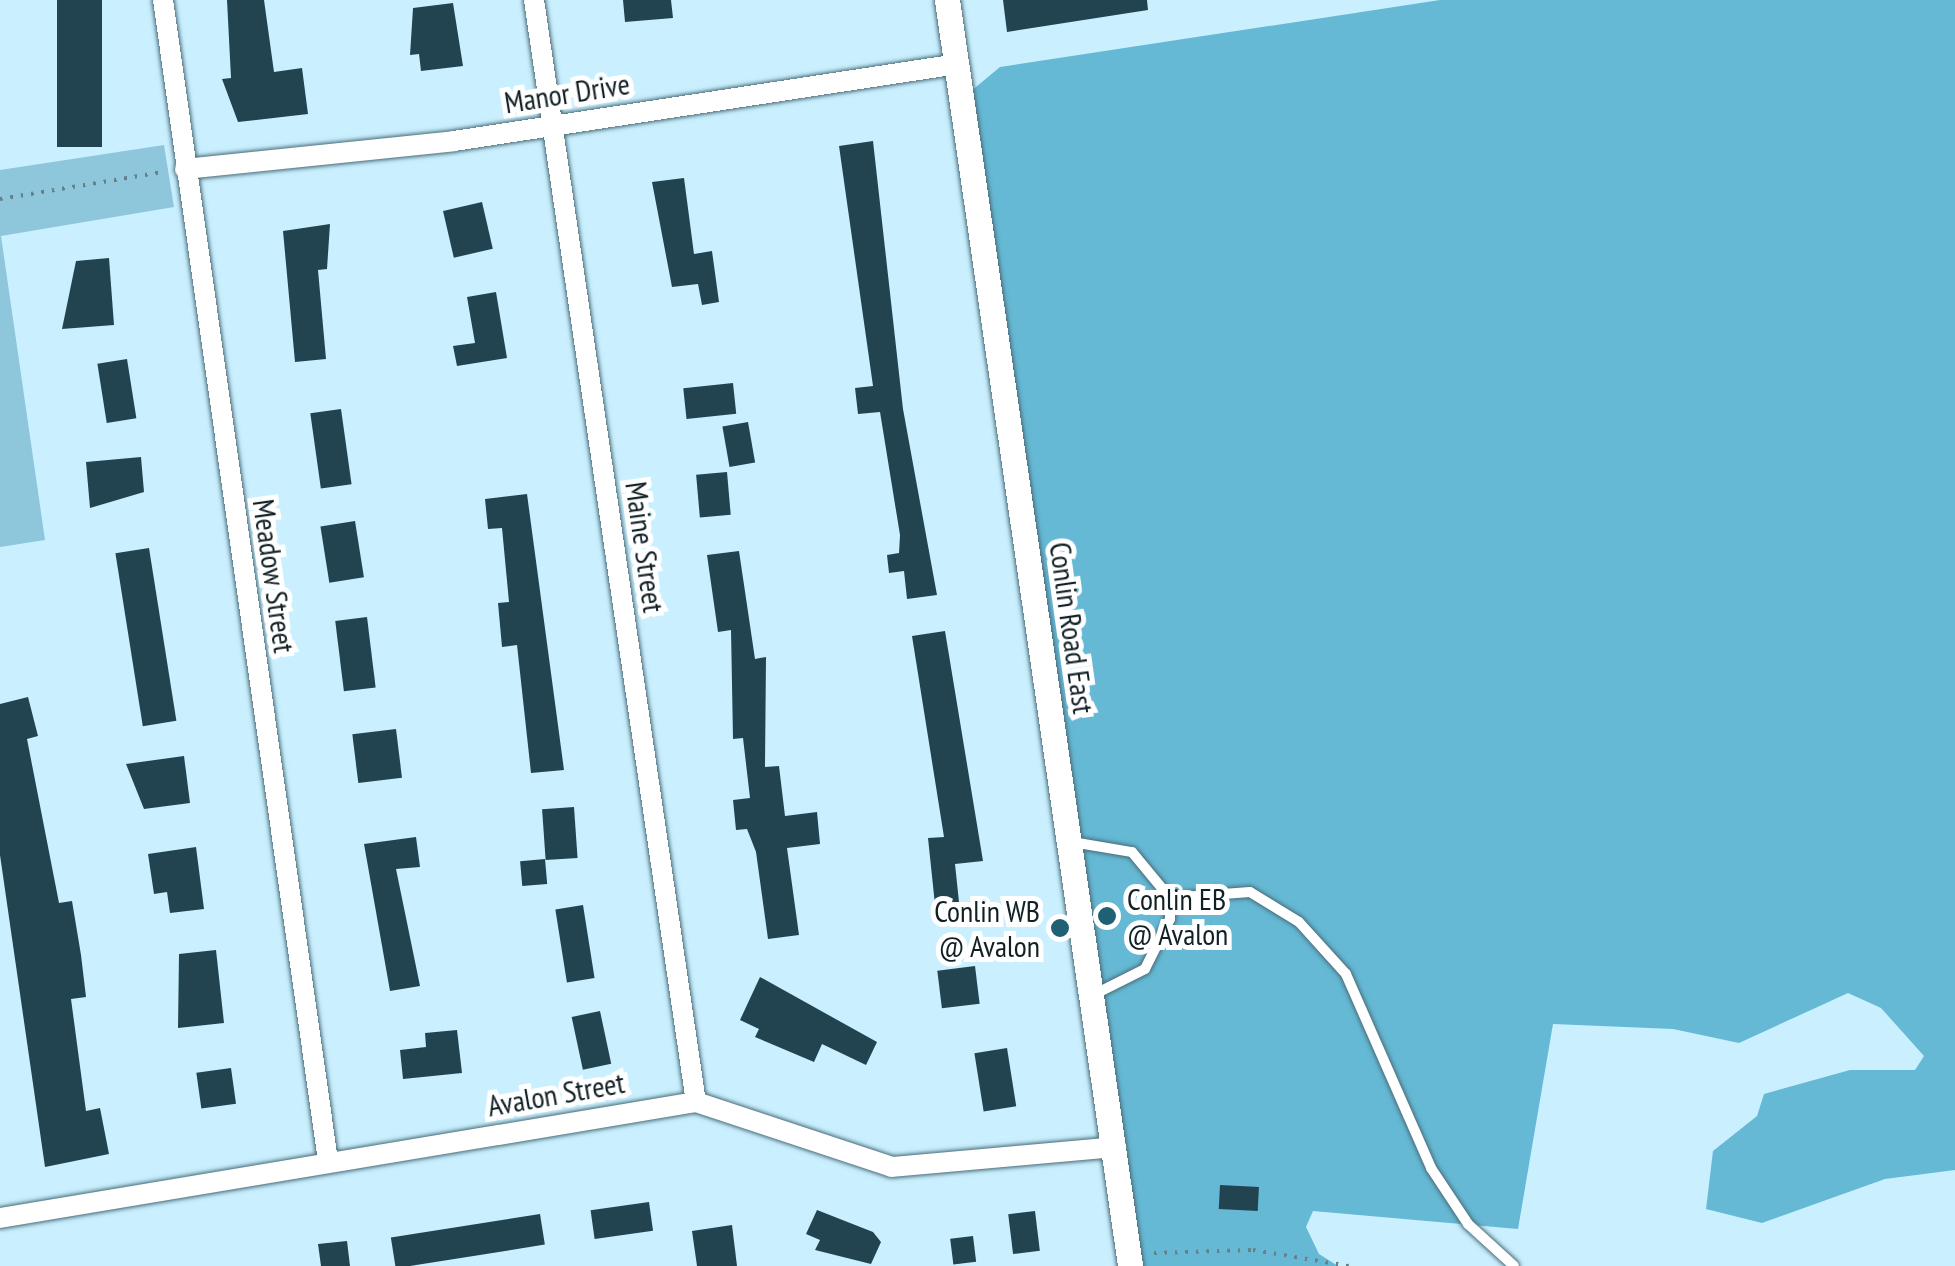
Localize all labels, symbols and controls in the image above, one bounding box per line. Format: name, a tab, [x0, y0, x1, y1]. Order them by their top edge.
street label: Manor Drive	[502, 65, 632, 121]
street label: Maine Street	[618, 479, 672, 615]
street label: Meadow Street	[245, 497, 303, 655]
street label: Conlin Road East	[1042, 540, 1102, 716]
place label: Conlin EB @ Avalon	[1127, 881, 1229, 952]
place label: Conlin WB @ Avalon	[934, 893, 1040, 964]
marker: Conlin EB @ Avalon	[1096, 905, 1118, 927]
marker: Conlin WB @ Avalon	[1049, 917, 1071, 939]
street label: Avalon Street	[485, 1064, 627, 1124]

